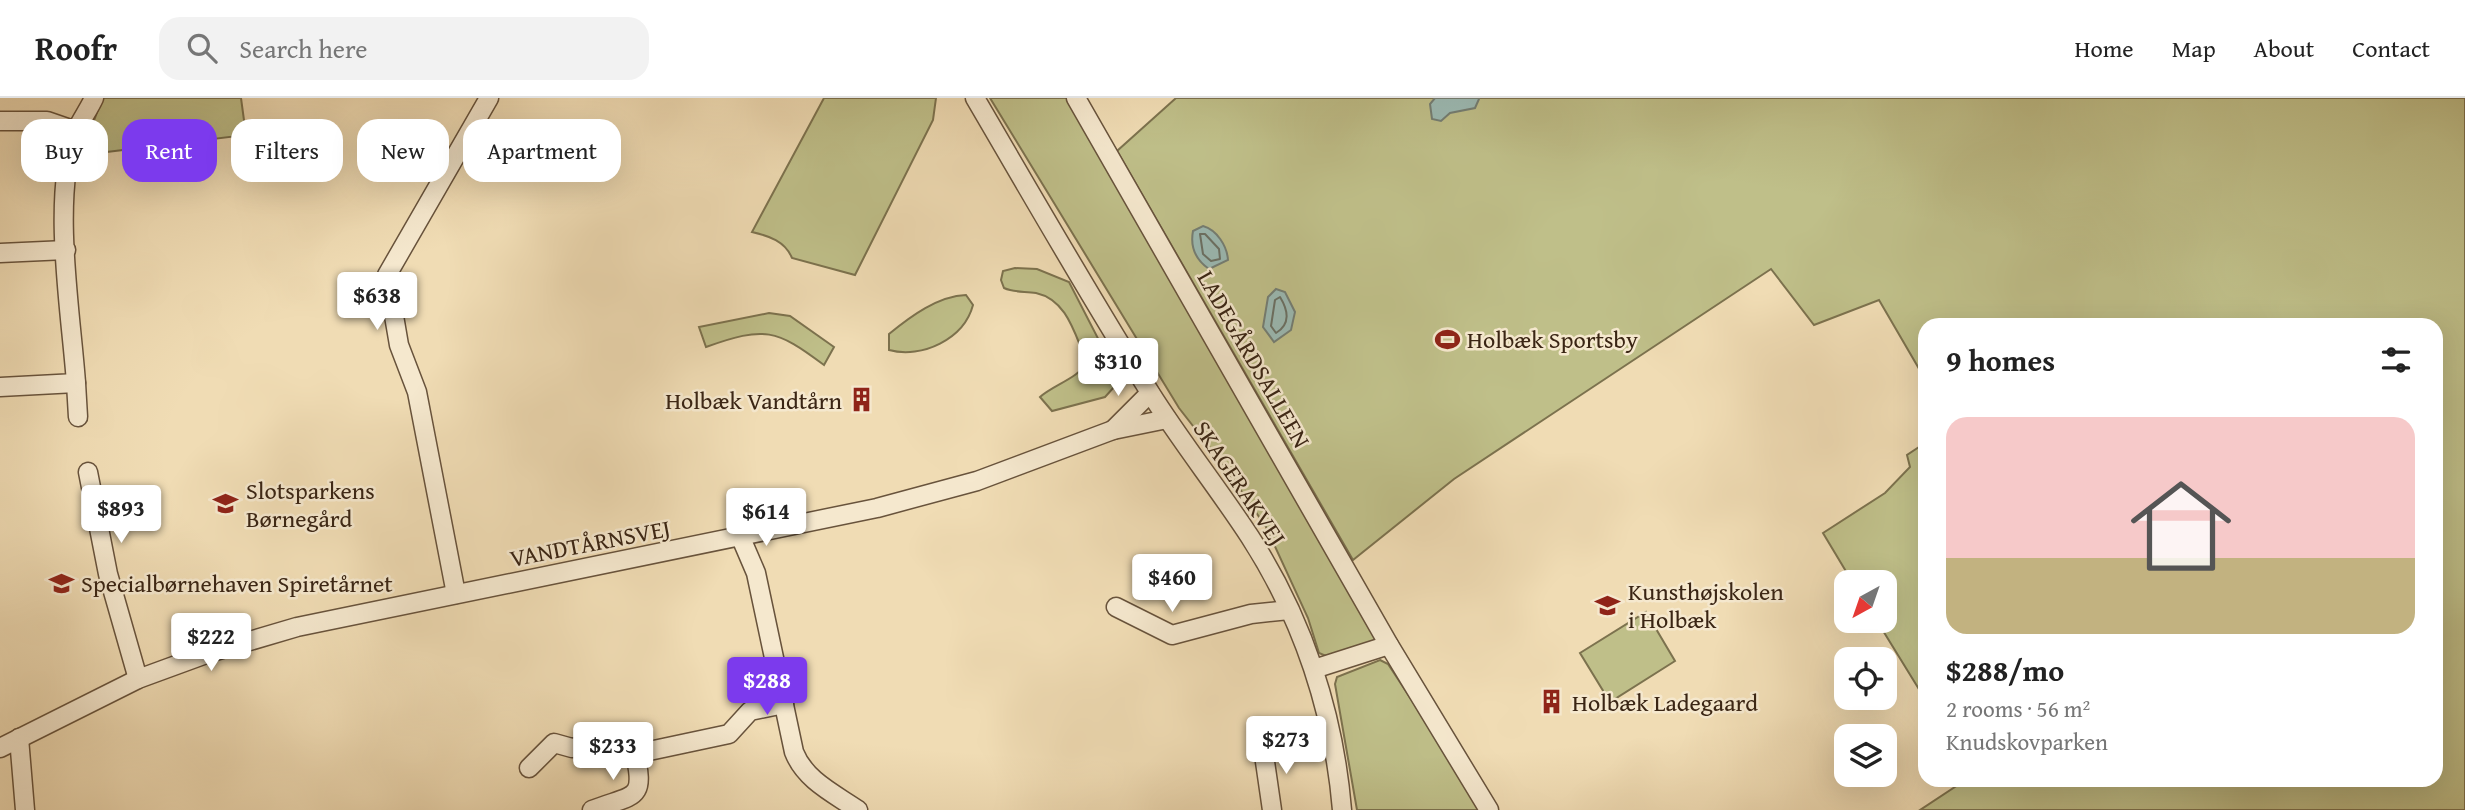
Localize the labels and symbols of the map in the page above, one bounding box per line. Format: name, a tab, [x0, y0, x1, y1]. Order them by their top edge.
street label: LADEGÅRDSALLEEN	[1189, 264, 1319, 454]
pin: $638	[336, 272, 418, 332]
place label: Holbæk Sportsby	[1467, 322, 1638, 357]
sports icon: Holbæk Sportsby	[1433, 325, 1461, 353]
pin: $310	[1077, 338, 1159, 398]
place label: Holbæk Vandtårn	[665, 383, 843, 418]
building icon: Holbæk Vandtårn	[848, 386, 876, 414]
street label: SKAGERAKVEJ	[1185, 413, 1295, 553]
place label: Slotsparkens Børnegård	[246, 473, 375, 536]
pin: $893	[80, 486, 162, 545]
pin: $614	[725, 489, 807, 548]
school or university icon: Slotsparkens Børnegård	[212, 490, 240, 518]
street label: VANDTÅRNSVEJ	[507, 510, 673, 576]
pin: $460	[1131, 554, 1213, 614]
place label: Specialbørnehaven Spiretårnet	[81, 566, 393, 601]
school or university icon: Specialbørnehaven Spiretårnet	[47, 569, 75, 597]
north arrow	[1834, 570, 1897, 634]
place label: Kunsthøjskolen i Holbæk	[1628, 574, 1784, 637]
school or university icon: Kunsthøjskolen i Holbæk	[1594, 591, 1622, 619]
pin: $222	[170, 614, 252, 673]
pin: $288	[726, 658, 808, 717]
place label: Holbæk Ladegaard	[1572, 685, 1758, 720]
building icon: Holbæk Ladegaard	[1538, 688, 1566, 716]
pin: $273	[1245, 716, 1327, 776]
pin: $233	[572, 722, 654, 782]

